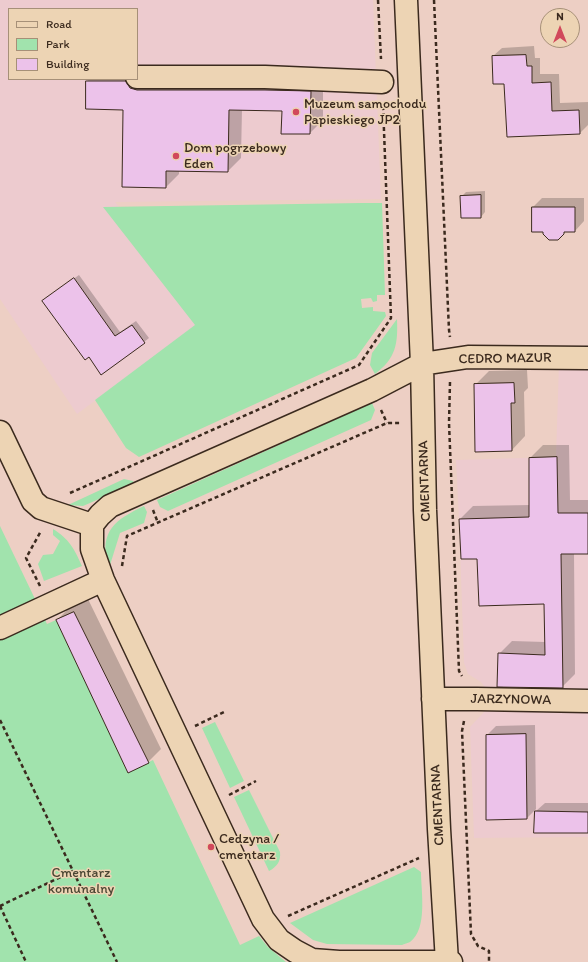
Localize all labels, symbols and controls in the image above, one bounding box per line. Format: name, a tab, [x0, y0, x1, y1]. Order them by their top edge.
legend	[8, 8, 138, 80]
north arrow	[540, 8, 580, 48]
text: N	[556, 10, 564, 23]
text: Road	[46, 17, 72, 31]
text: Park	[46, 37, 70, 51]
text: Building	[46, 57, 89, 71]
place label: Muzeum samochodu Papieskiego JP2	[304, 96, 426, 128]
marker: Muzeum samochodu Papieskiego JP2	[291, 107, 301, 117]
place label: Dom pogrzebowy Eden	[184, 140, 286, 172]
marker: Dom pogrzebowy Eden	[171, 151, 181, 161]
street label: CEDRO MAZUR	[458, 350, 552, 368]
street label: CMENTARNA	[415, 440, 435, 522]
street label: JARZYNOWA	[471, 691, 551, 709]
street label: CMENTARNA	[427, 764, 449, 846]
place label: Cedzyna / cmentarz	[219, 831, 279, 864]
marker: Cedzyna / cmentarz	[206, 842, 216, 852]
park label: Cmentarz komunalny	[48, 865, 114, 898]

